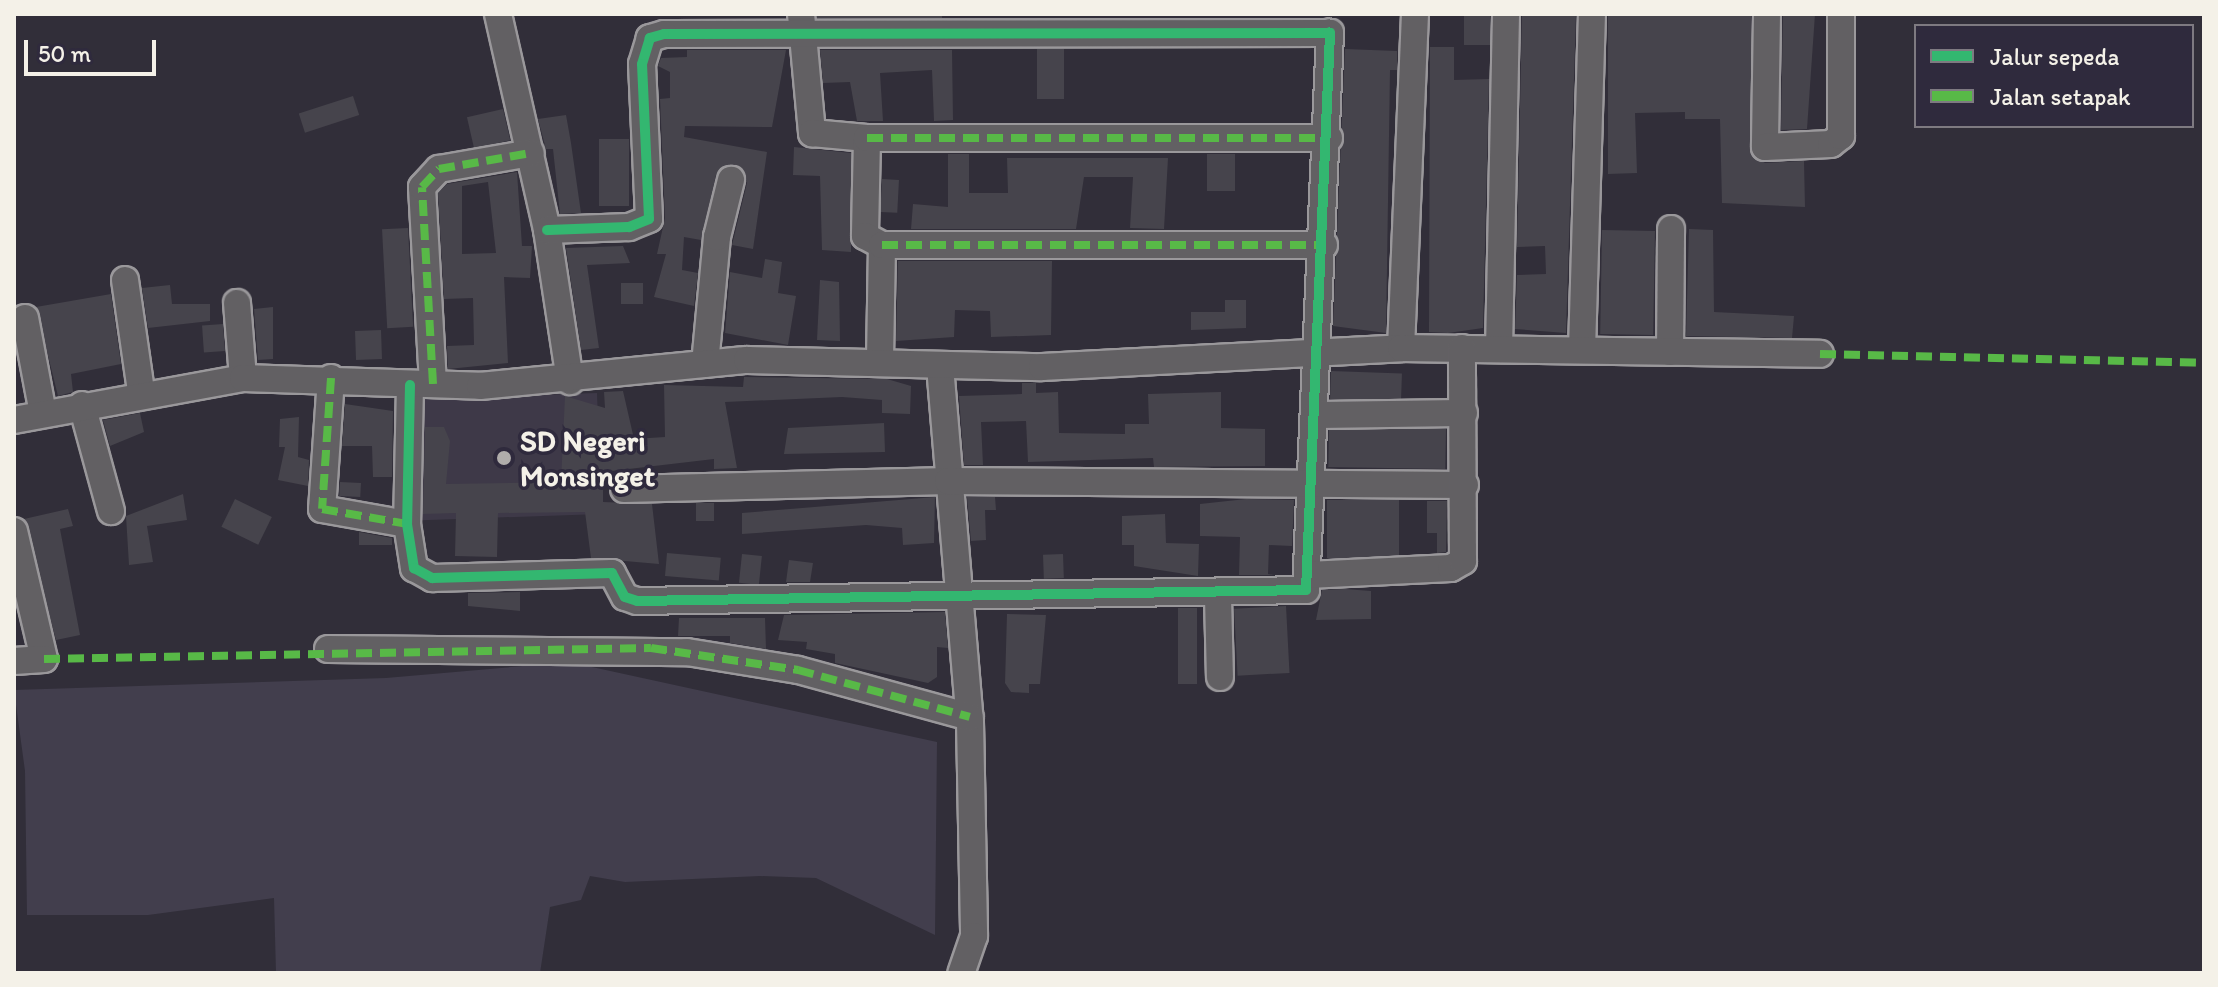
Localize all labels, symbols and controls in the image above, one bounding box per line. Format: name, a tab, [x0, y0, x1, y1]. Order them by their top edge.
scale bar	[28, 24, 160, 74]
legend	[1914, 24, 2194, 128]
text: 50 m	[38, 39, 91, 68]
text: Jalur sepeda	[1990, 42, 2119, 71]
text: Jalan setapak	[1990, 82, 2130, 111]
place label: SD Negeri Monsinget	[520, 423, 655, 494]
marker: SD Negeri Monsinget	[495, 449, 513, 467]

